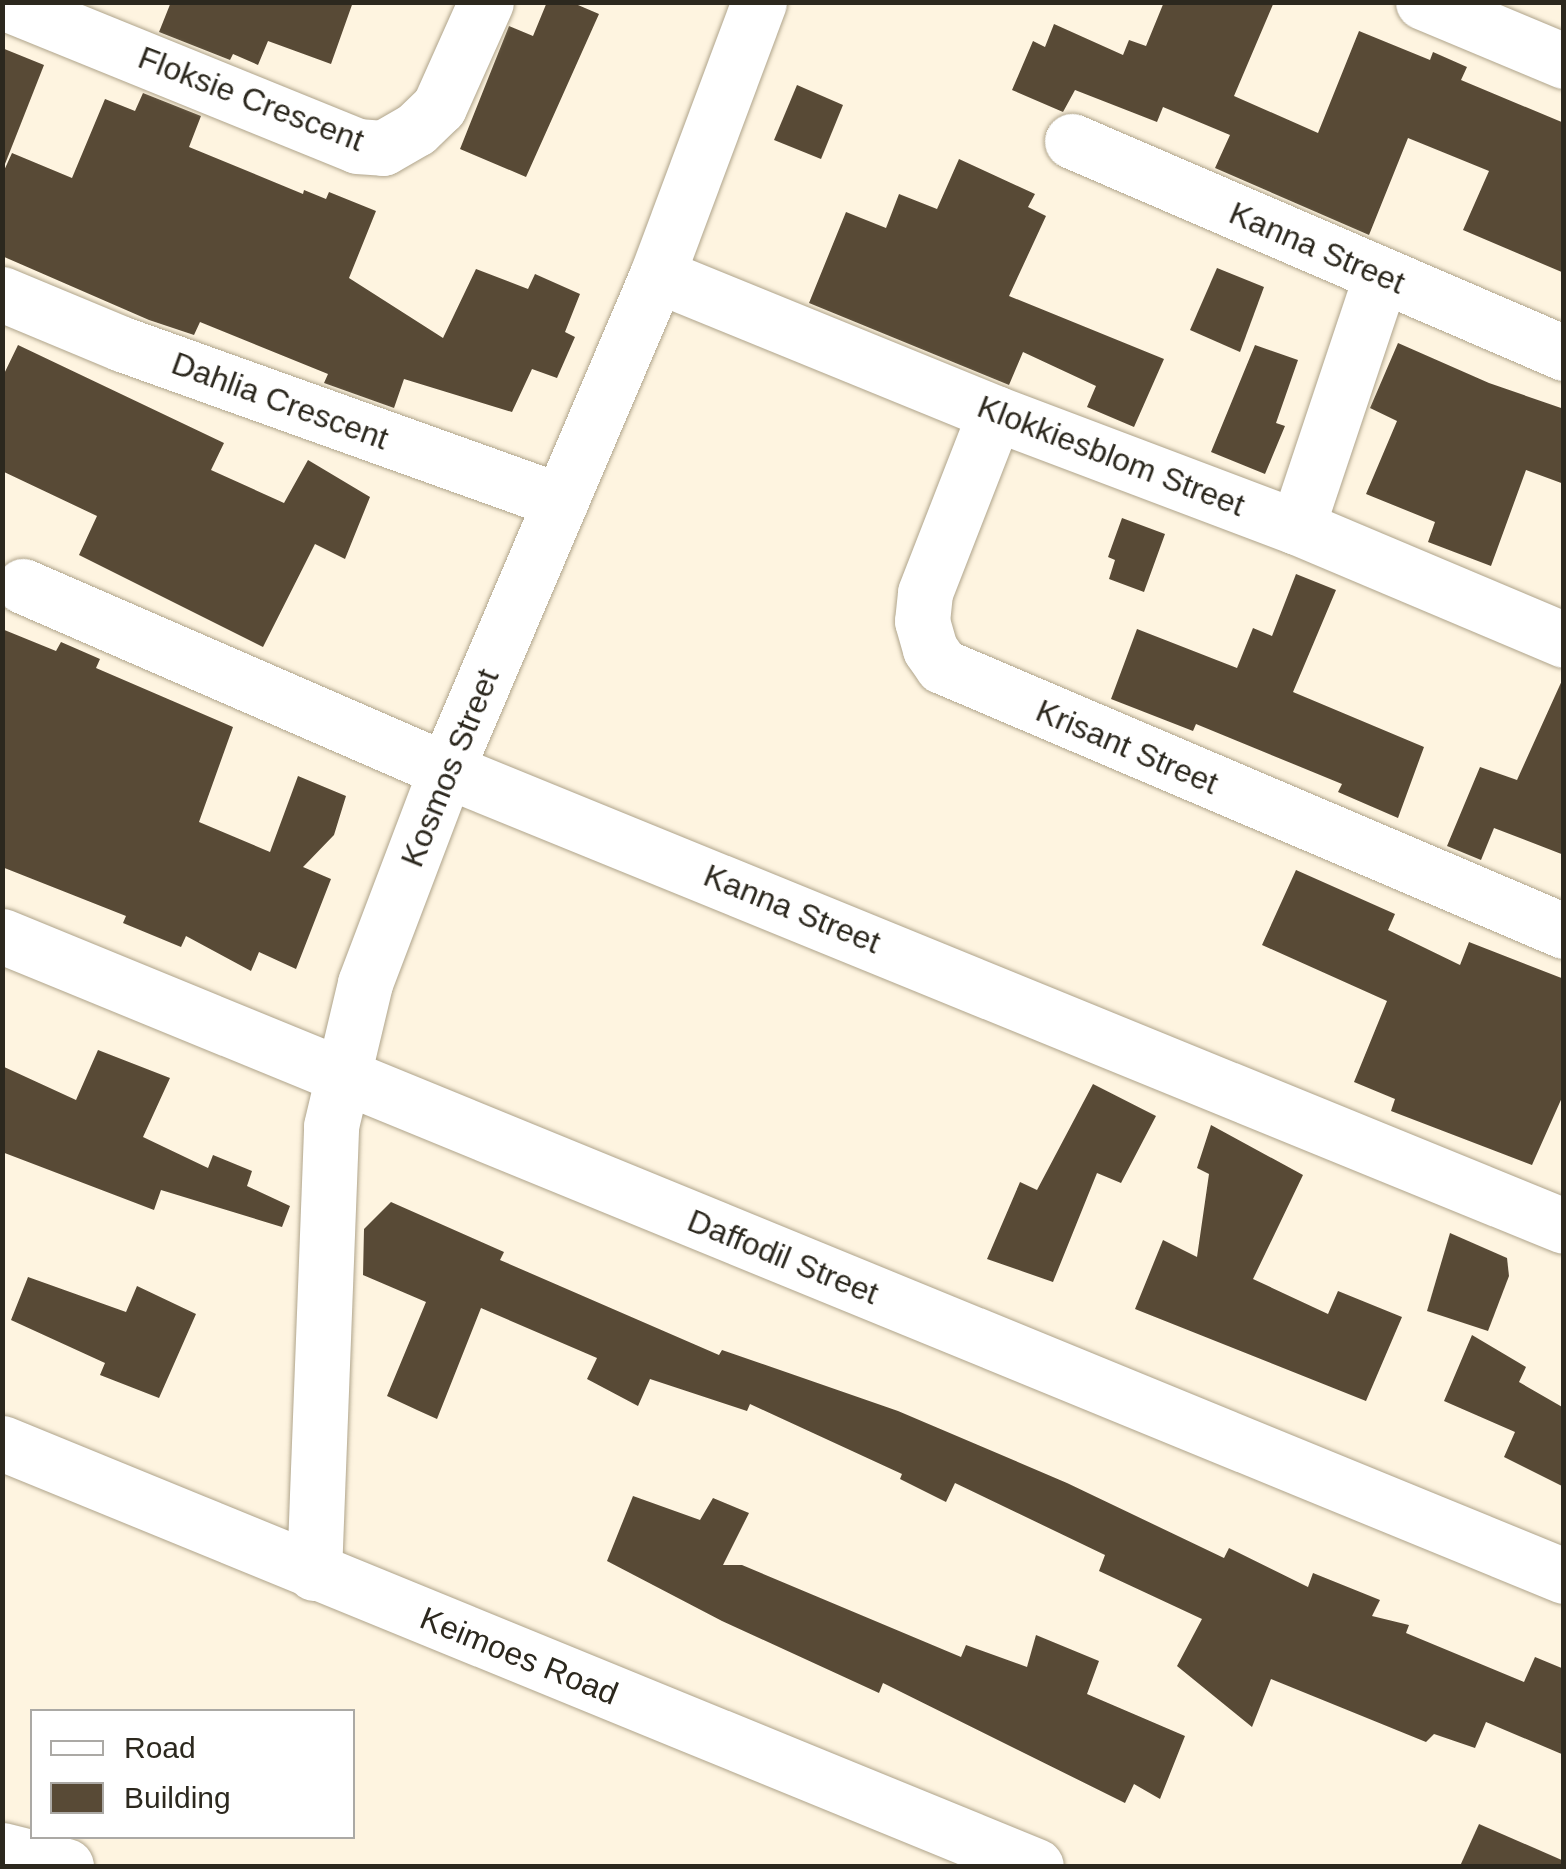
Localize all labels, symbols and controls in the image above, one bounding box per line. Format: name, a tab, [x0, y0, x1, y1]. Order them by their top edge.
street label: Floksie Crescent	[133, 38, 369, 160]
street label: Kanna Street	[1224, 194, 1410, 302]
street label: Dahlia Crescent	[166, 344, 394, 458]
street label: Klokkiesblom Street	[972, 387, 1250, 525]
street label: Kosmos Street	[393, 664, 507, 872]
street label: Krisant Street	[1030, 691, 1224, 803]
street label: Kanna Street	[698, 856, 886, 962]
street label: Daffodil Street	[682, 1201, 884, 1313]
street label: Keimoes Road	[415, 1599, 623, 1713]
legend	[30, 1709, 355, 1839]
text: Road	[124, 1731, 196, 1764]
text: Building	[124, 1781, 231, 1814]

